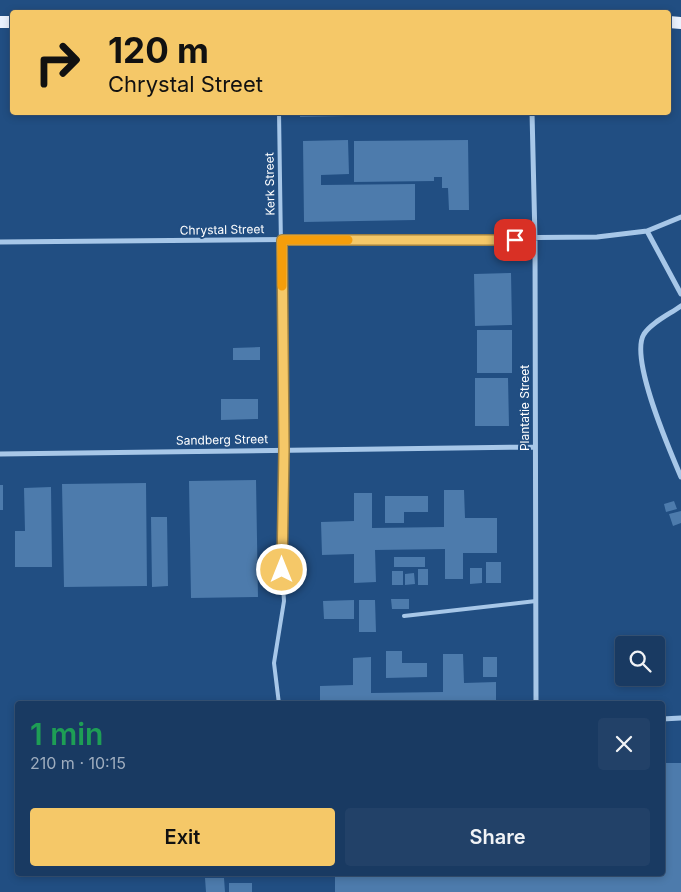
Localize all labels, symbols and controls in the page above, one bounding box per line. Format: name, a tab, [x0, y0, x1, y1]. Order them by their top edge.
text: 120 m	[108, 29, 209, 71]
icon: right	[25, 30, 90, 95]
text: Chrystal Street	[108, 71, 263, 97]
street label: Kerk Street	[261, 152, 278, 216]
pin	[494, 219, 536, 261]
street label: Chrystal Street	[180, 221, 264, 238]
icon: arrive	[501, 226, 529, 254]
street label: Plantatie Street	[517, 365, 532, 451]
street label: Sandberg Street	[176, 431, 268, 448]
position arrow	[255, 543, 307, 595]
map controls	[615, 636, 665, 686]
button: search	[615, 636, 665, 686]
text: 1 min	[30, 716, 103, 752]
button: close	[598, 718, 650, 770]
text: 210 m · 10:15	[30, 753, 126, 773]
button: Exit	[30, 808, 335, 866]
button: Share	[345, 808, 650, 866]

